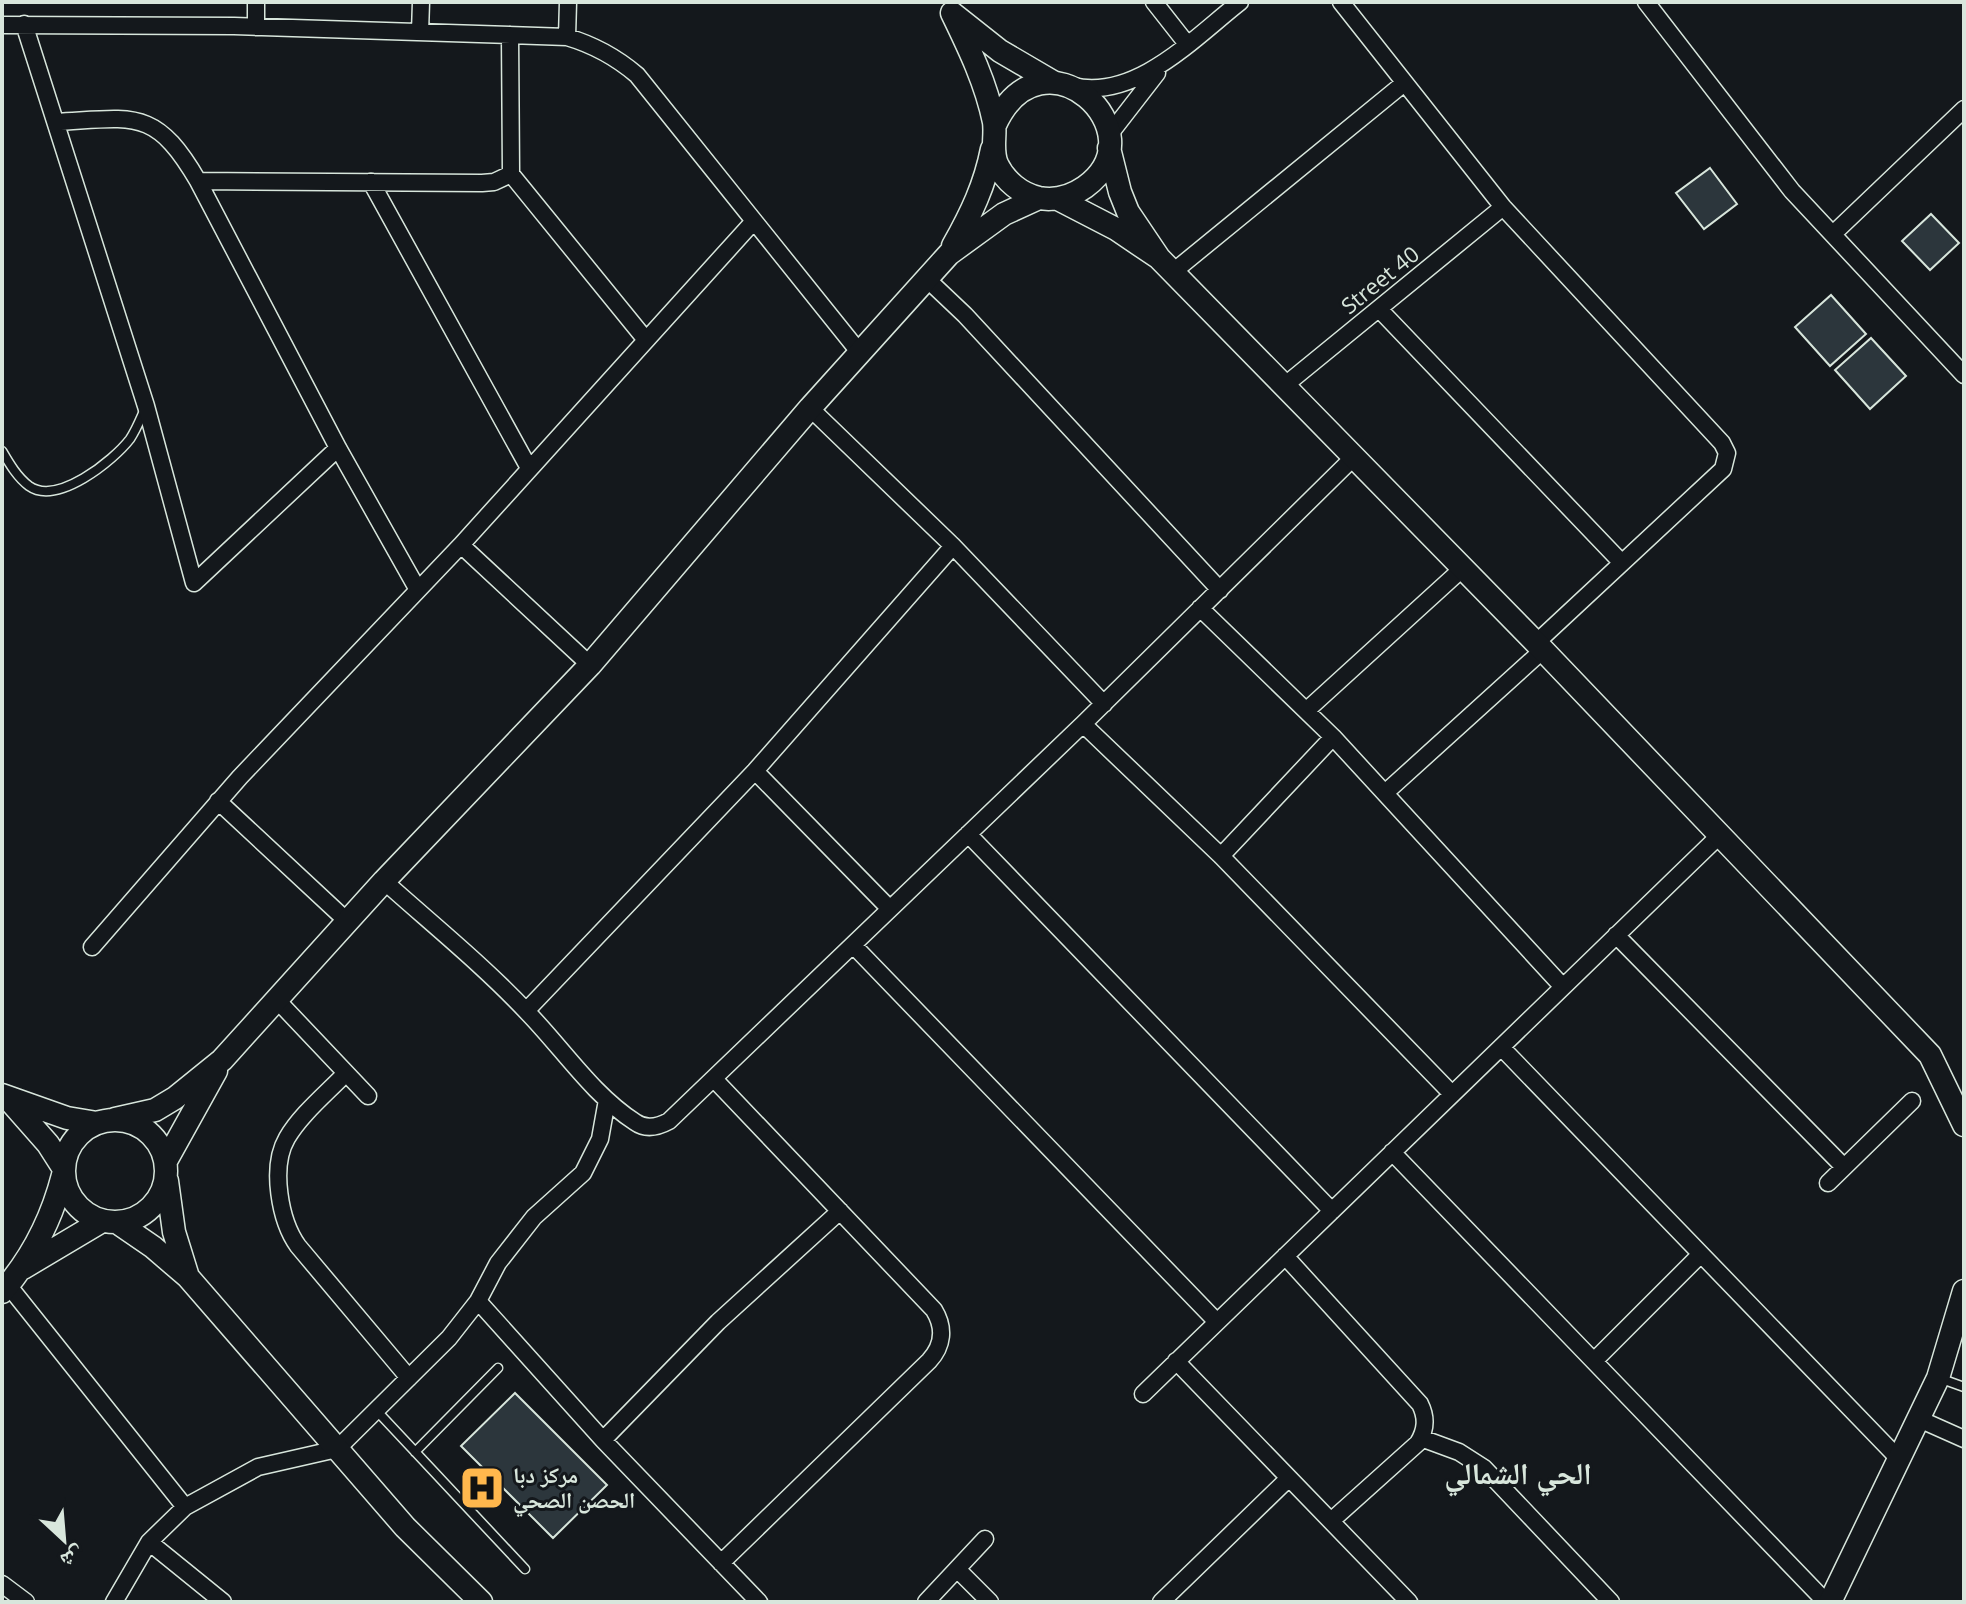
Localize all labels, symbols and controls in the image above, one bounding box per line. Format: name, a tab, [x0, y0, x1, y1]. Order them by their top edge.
street label: Street 40	[1334, 239, 1425, 320]
district label: الحي الشمالي	[1444, 1452, 1592, 1497]
place label: مركز دبا الحصن الصحي	[513, 1459, 635, 1517]
hospital icon: مركز دبا الحصن الصحي	[458, 1464, 506, 1512]
north arrow	[24, 1500, 104, 1580]
text: ش	[56, 1540, 90, 1577]

